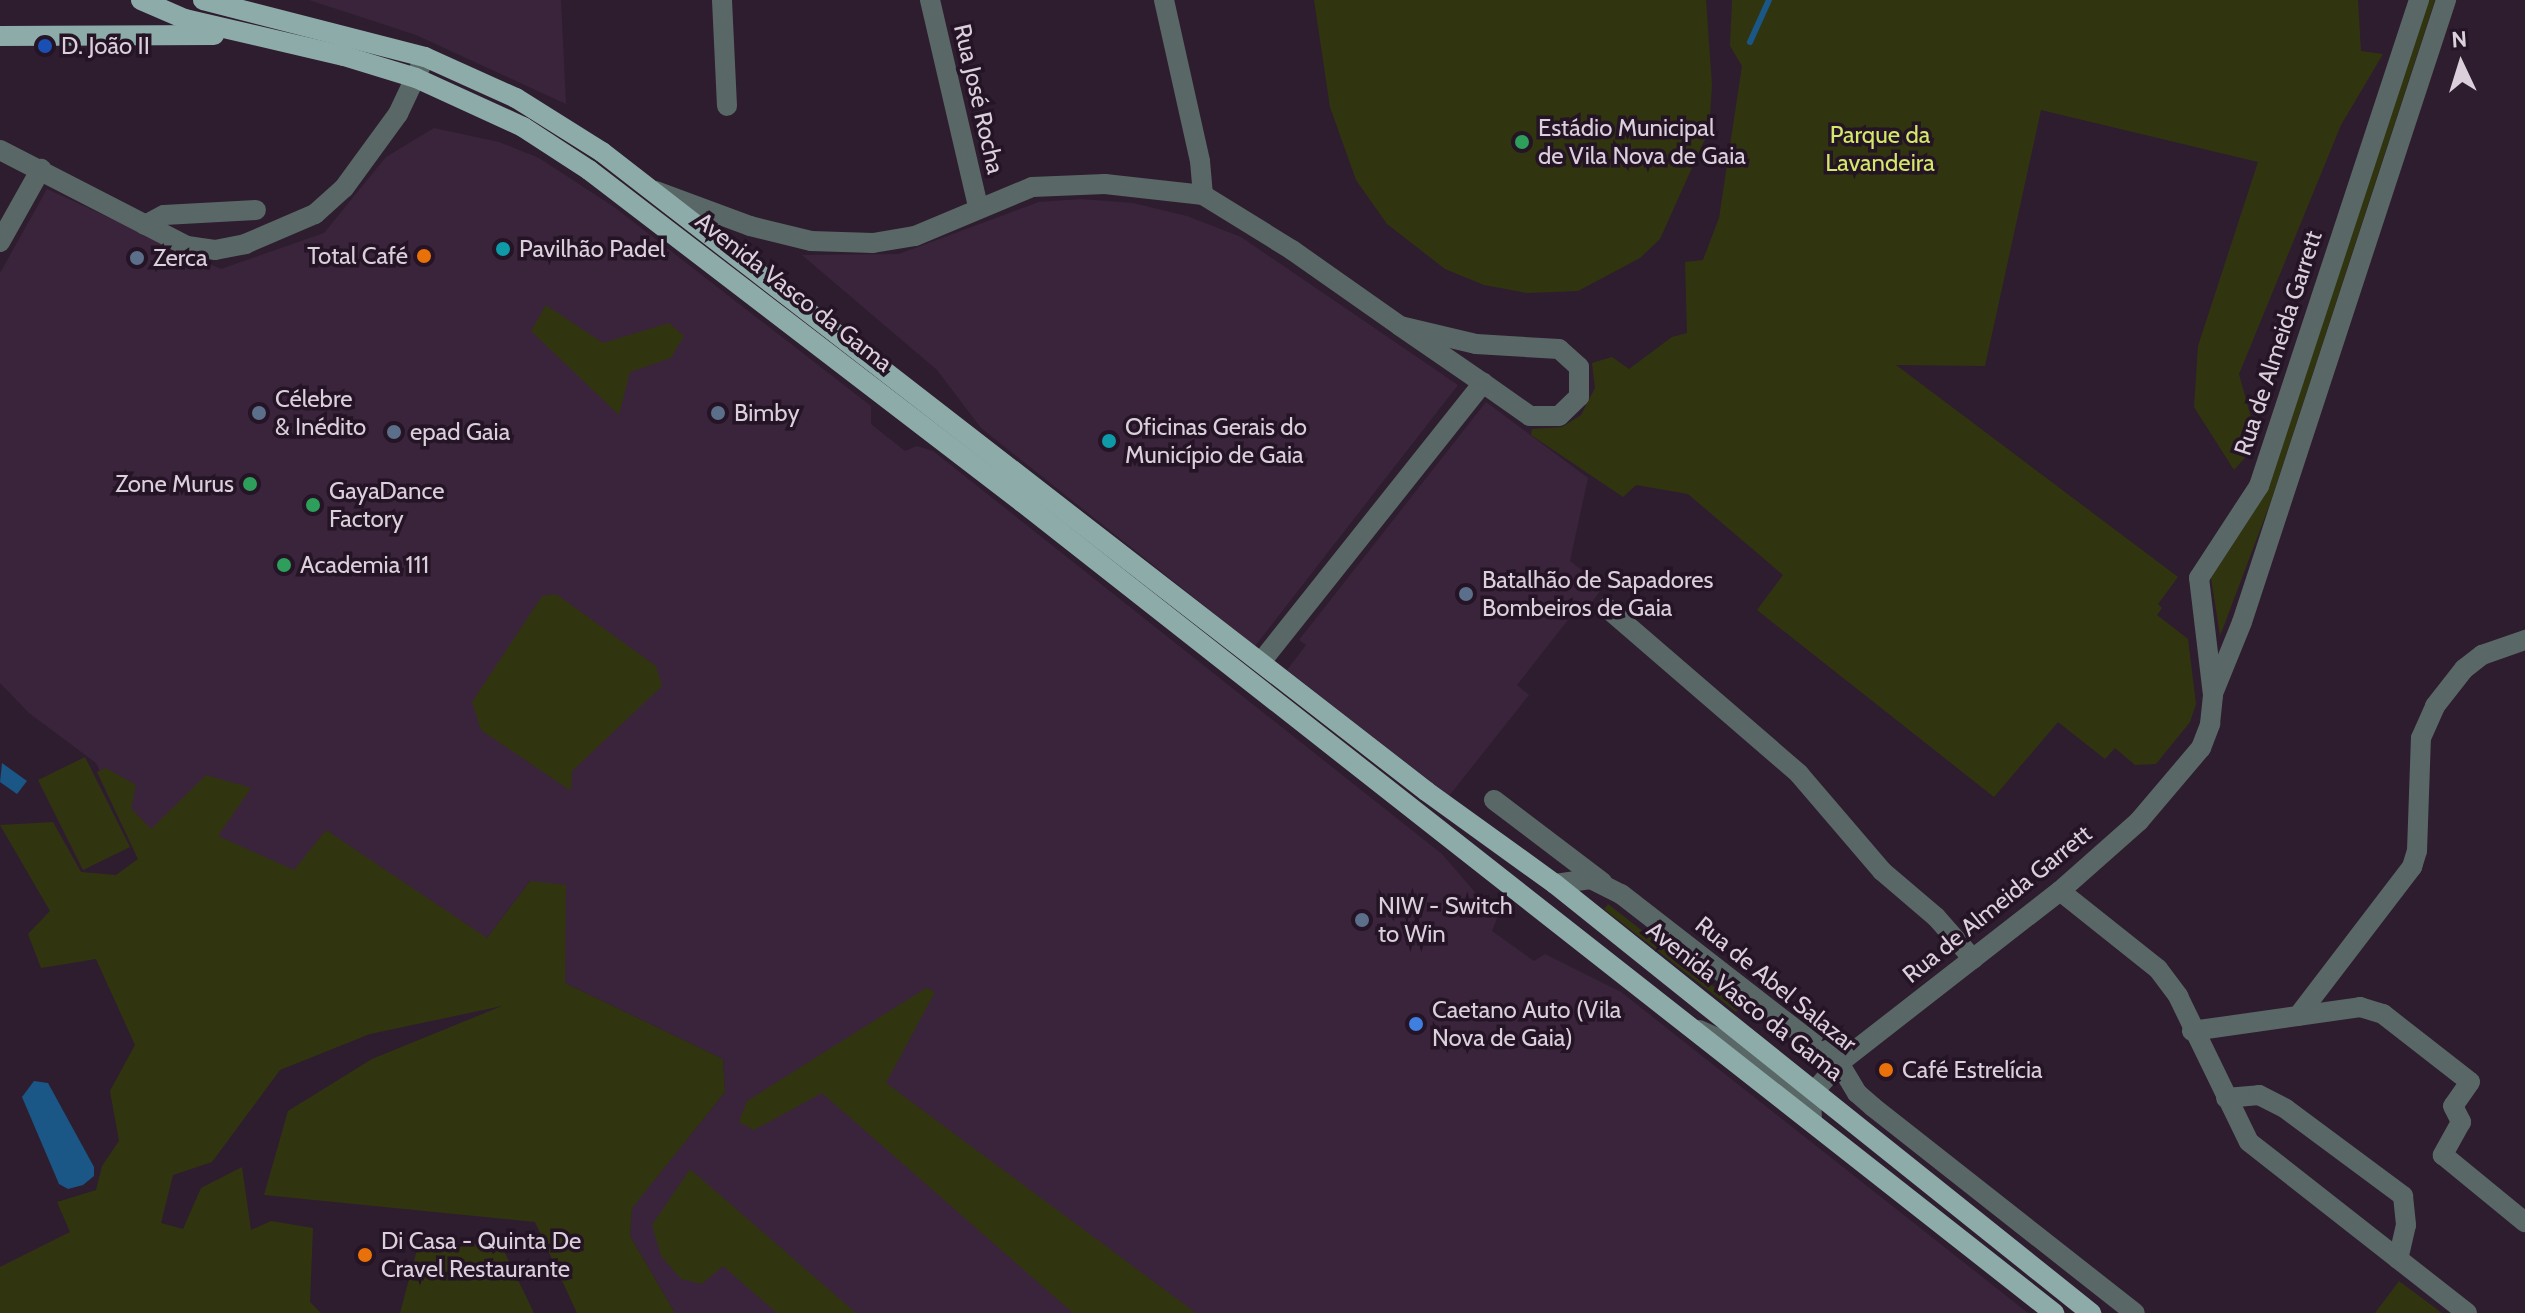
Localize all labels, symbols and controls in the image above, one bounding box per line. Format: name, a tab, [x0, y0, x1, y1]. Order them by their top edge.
street label: Rua José Rocha	[948, 21, 1010, 177]
north arrow	[2421, 24, 2501, 104]
text: N	[2451, 26, 2468, 54]
place label: D. João II	[61, 32, 150, 60]
marker: D. João II	[36, 37, 54, 55]
place label: Estádio Municipal de Vila Nova de Gaia	[1538, 114, 1746, 170]
park label: Parque da Lavandeira	[1825, 121, 1935, 177]
marker: Estádio Municipal de Vila Nova de Gaia	[1513, 133, 1531, 151]
street label: Avenida Vasco da Gama	[690, 206, 898, 378]
street label: Rua de Almeida Garrett	[2228, 227, 2328, 459]
place label: Pavilhão Padel	[519, 235, 665, 263]
marker: Pavilhão Padel	[494, 240, 512, 258]
place label: Total Café	[307, 242, 408, 270]
place label: Zerca	[153, 244, 207, 272]
marker: Total Café	[415, 247, 433, 265]
marker: Zerca	[128, 249, 146, 267]
place label: Célebre & Inédito	[275, 385, 366, 441]
place label: Bimby	[734, 399, 799, 427]
marker: Célebre & Inédito	[250, 404, 268, 422]
marker: Bimby	[709, 404, 727, 422]
place label: Oficinas Gerais do Município de Gaia	[1125, 413, 1307, 469]
place label: epad Gaia	[410, 418, 510, 446]
marker: epad Gaia	[385, 423, 403, 441]
marker: Oficinas Gerais do Município de Gaia	[1100, 432, 1118, 450]
place label: Zone Murus	[115, 470, 234, 498]
marker: Zone Murus	[241, 475, 259, 493]
place label: GayaDance Factory	[329, 477, 444, 533]
marker: GayaDance Factory	[304, 496, 322, 514]
place label: Academia 111	[300, 551, 429, 579]
marker: Academia 111	[275, 556, 293, 574]
place label: Batalhão de Sapadores Bombeiros de Gaia	[1482, 566, 1713, 622]
marker: Batalhão de Sapadores Bombeiros de Gaia	[1457, 585, 1475, 603]
street label: Rua de Almeida Garrett	[1897, 819, 2097, 989]
place label: NIW - Switch to Win	[1378, 892, 1513, 948]
street label: Rua de Abel Salazar	[1690, 910, 1862, 1058]
marker: NIW - Switch to Win	[1353, 911, 1371, 929]
street label: Avenida Vasco da Gama	[1641, 915, 1849, 1087]
place label: Caetano Auto (Vila Nova de Gaia)	[1432, 996, 1621, 1052]
marker: Caetano Auto (Vila Nova de Gaia)	[1407, 1015, 1425, 1033]
place label: Café Estrelícia	[1902, 1056, 2043, 1084]
marker: Café Estrelícia	[1877, 1061, 1895, 1079]
place label: Di Casa - Quinta De Cravel Restaurante	[381, 1227, 581, 1283]
marker: Di Casa - Quinta De Cravel Restaurante	[356, 1246, 374, 1264]

